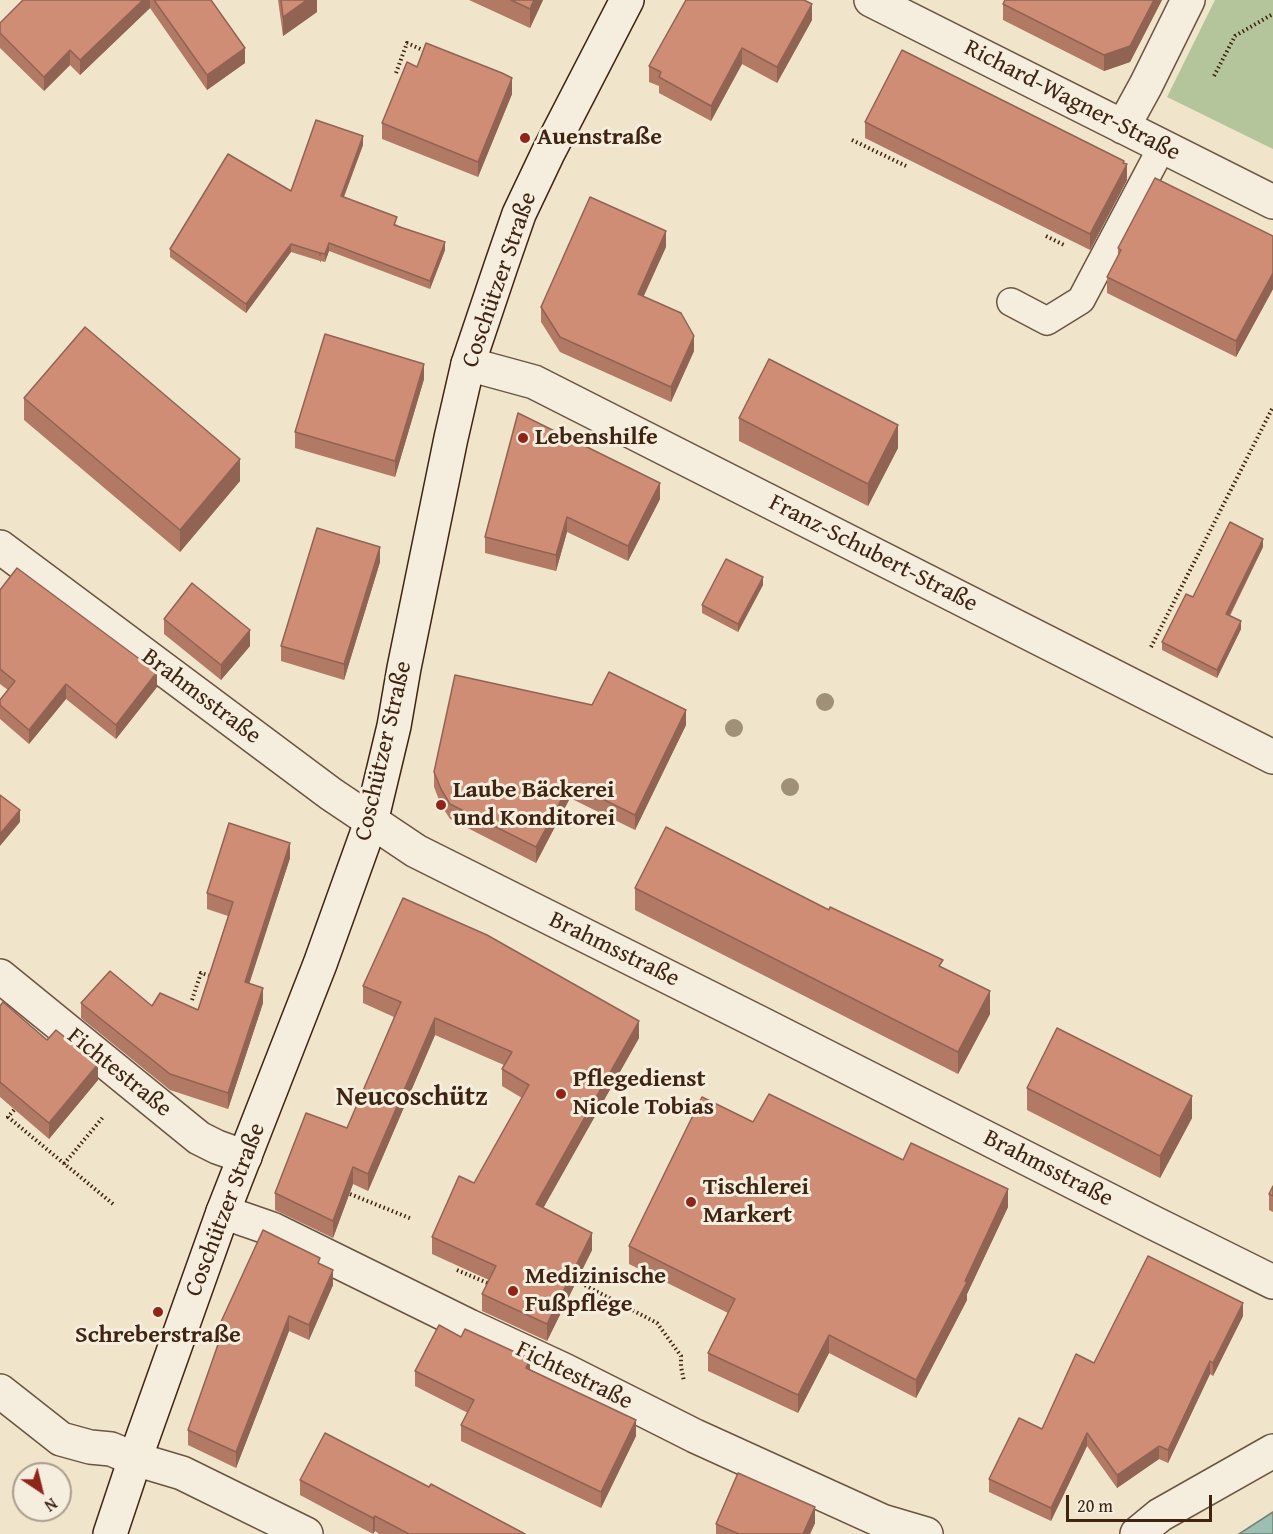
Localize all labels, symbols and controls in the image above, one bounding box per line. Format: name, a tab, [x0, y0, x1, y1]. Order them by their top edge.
street label: Richard-Wagner-Straße	[959, 34, 1185, 168]
place label: Auenstraße	[537, 124, 662, 152]
marker: Auenstraße	[518, 131, 532, 145]
street label: Coschützer Straße	[457, 189, 543, 371]
place label: Lebenshilfe	[535, 424, 658, 452]
marker: Lebenshilfe	[516, 431, 530, 445]
street label: Franz-Schubert-Straße	[764, 489, 982, 619]
street label: Brahmsstraße	[136, 643, 266, 751]
street label: Coschützer Straße	[349, 658, 419, 844]
place label: Laube Bäckerei und Konditorei	[453, 777, 615, 833]
marker: Laube Bäckerei und Konditorei	[434, 798, 448, 812]
street label: Brahmsstraße	[544, 906, 684, 994]
street label: Fichtestraße	[61, 1022, 177, 1124]
place label: Pflegedienst Nicole Tobias	[573, 1066, 714, 1122]
district label: Neucoschütz	[336, 1082, 488, 1114]
marker: Pflegedienst Nicole Tobias	[554, 1087, 568, 1101]
street label: Coschützer Straße	[180, 1119, 272, 1301]
street label: Brahmsstraße	[978, 1124, 1118, 1214]
place label: Tischlerei Markert	[703, 1174, 809, 1230]
marker: Tischlerei Markert	[684, 1195, 698, 1209]
place label: Medizinische Fußpflege	[525, 1263, 666, 1319]
marker: Medizinische Fußpflege	[506, 1284, 520, 1298]
marker: Schreberstraße	[151, 1305, 165, 1319]
place label: Schreberstraße	[75, 1322, 241, 1350]
street label: Fichtestraße	[511, 1335, 637, 1417]
north arrow	[12, 1462, 72, 1522]
scale bar	[1069, 1483, 1214, 1521]
text: N	[40, 1492, 62, 1518]
text: 20 m	[1077, 1492, 1113, 1519]

